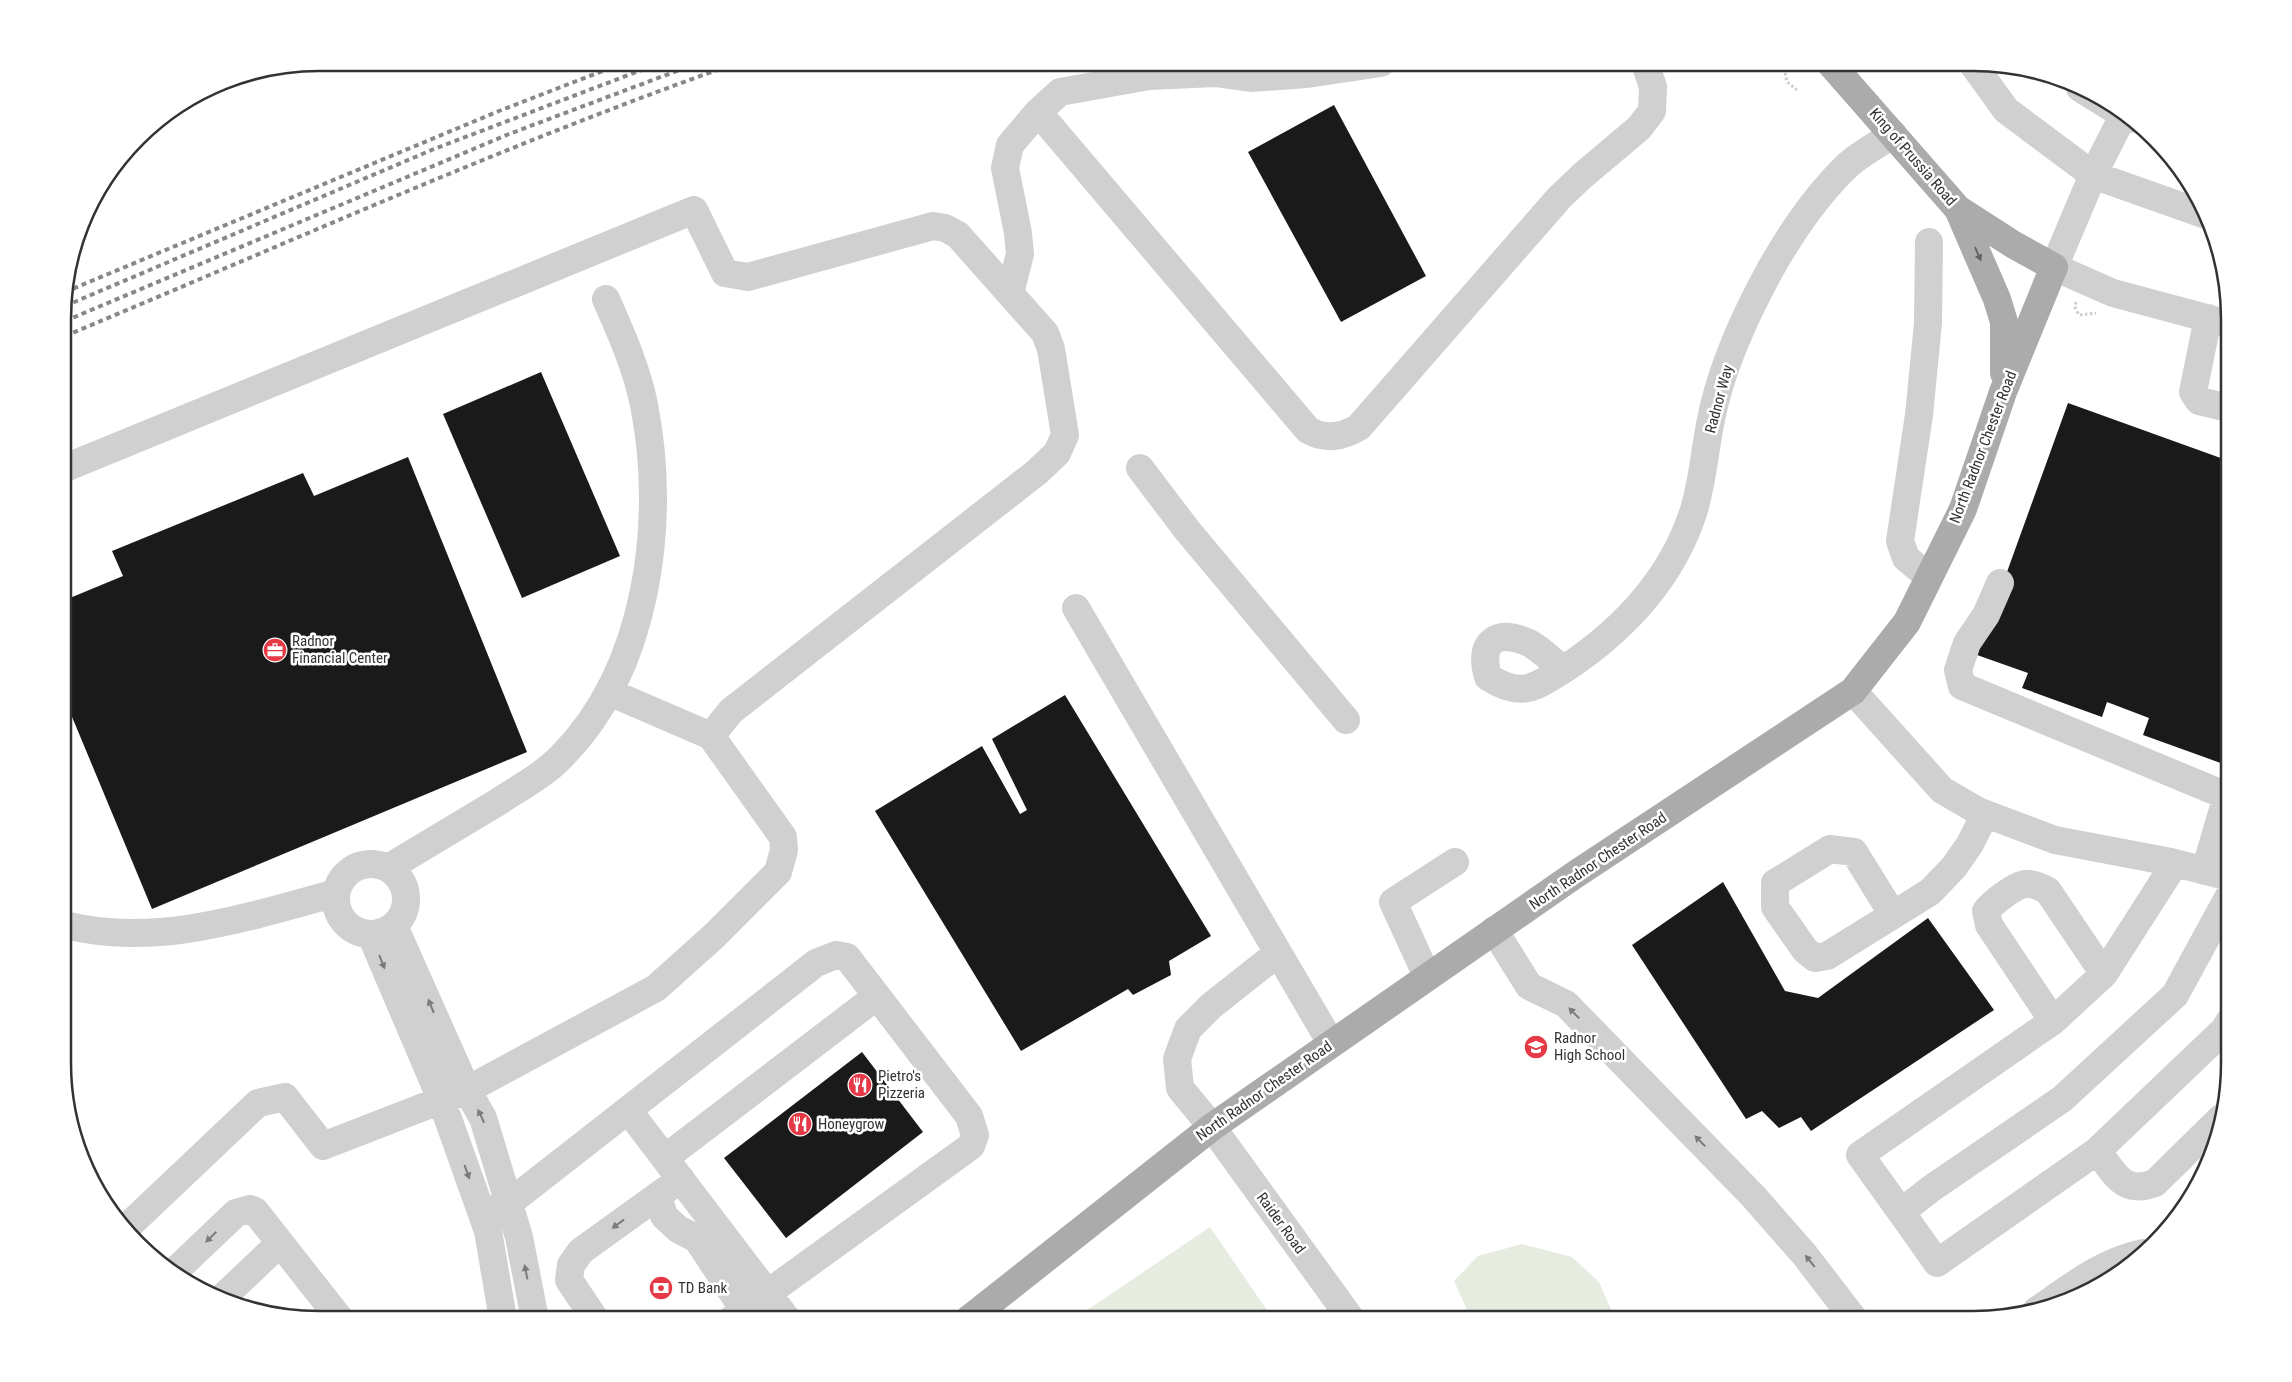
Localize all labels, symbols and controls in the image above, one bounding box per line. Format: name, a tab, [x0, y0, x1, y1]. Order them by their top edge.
street label: King of Prussia Road	[1866, 105, 1960, 209]
one-way arrow	[1974, 247, 1982, 261]
street label: Radnor Way	[1701, 363, 1737, 435]
street label: North Radnor Chester Road	[1946, 368, 2020, 526]
place label: Radnor Financial Center	[292, 632, 388, 667]
office icon: Radnor Financial Center	[262, 637, 288, 663]
street label: North Radnor Chester Road	[1526, 808, 1670, 914]
one-way arrow	[379, 954, 387, 969]
one-way arrow	[426, 999, 434, 1013]
one-way arrow	[1568, 1007, 1580, 1019]
place label: Radnor High School	[1554, 1029, 1625, 1064]
school or university icon: Radnor High School	[1523, 1034, 1549, 1060]
street label: North Radnor Chester Road	[1193, 1037, 1335, 1145]
place label: Pietro's Pizzeria	[878, 1067, 925, 1102]
restaurant icon: Pietro's Pizzeria	[847, 1072, 873, 1098]
one-way arrow	[476, 1109, 484, 1123]
restaurant icon: Honeygrow	[787, 1111, 813, 1137]
place label: Honeygrow	[818, 1115, 885, 1133]
one-way arrow	[1694, 1136, 1706, 1148]
one-way arrow	[463, 1165, 471, 1180]
street label: Raider Road	[1253, 1189, 1309, 1257]
one-way arrow	[611, 1219, 625, 1229]
one-way arrow	[205, 1231, 217, 1243]
one-way arrow	[1804, 1255, 1815, 1268]
one-way arrow	[521, 1263, 529, 1279]
bank icon: TD Bank	[648, 1275, 674, 1301]
place label: TD Bank	[678, 1279, 727, 1297]

